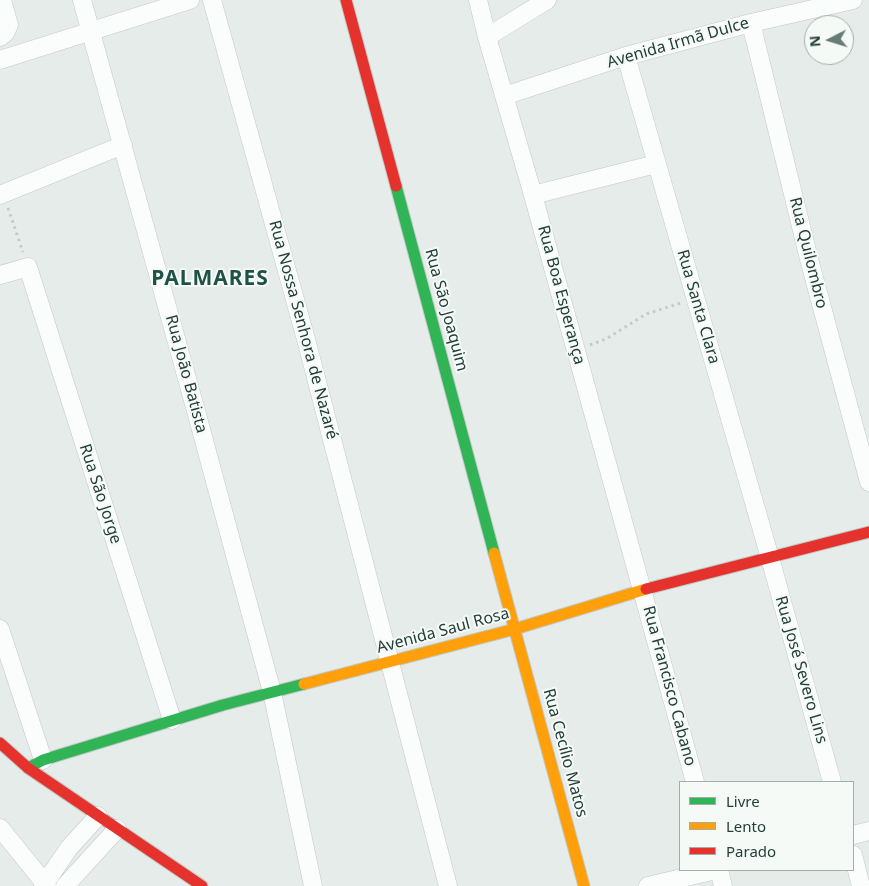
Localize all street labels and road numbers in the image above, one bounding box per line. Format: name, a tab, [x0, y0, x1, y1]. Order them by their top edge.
street label: Avenida Irmã Dulce	[605, 14, 751, 72]
street label: Rua Quilombro	[785, 195, 831, 311]
street label: Rua Nossa Senhora de Nazaré	[264, 218, 342, 442]
street label: Rua Boa Esperança	[533, 223, 589, 367]
street label: Rua São Joaquim	[420, 246, 472, 374]
street label: Rua Santa Clara	[673, 248, 723, 366]
street label: Rua João Batista	[161, 313, 211, 435]
street label: Rua São Jorge	[75, 442, 125, 546]
street label: Rua José Severo Lins	[771, 594, 831, 746]
street label: Avenida Saul Rosa	[375, 604, 511, 658]
street label: Rua Francisco Cabano	[638, 604, 700, 768]
street label: Rua Cecílio Matos	[539, 686, 591, 820]

